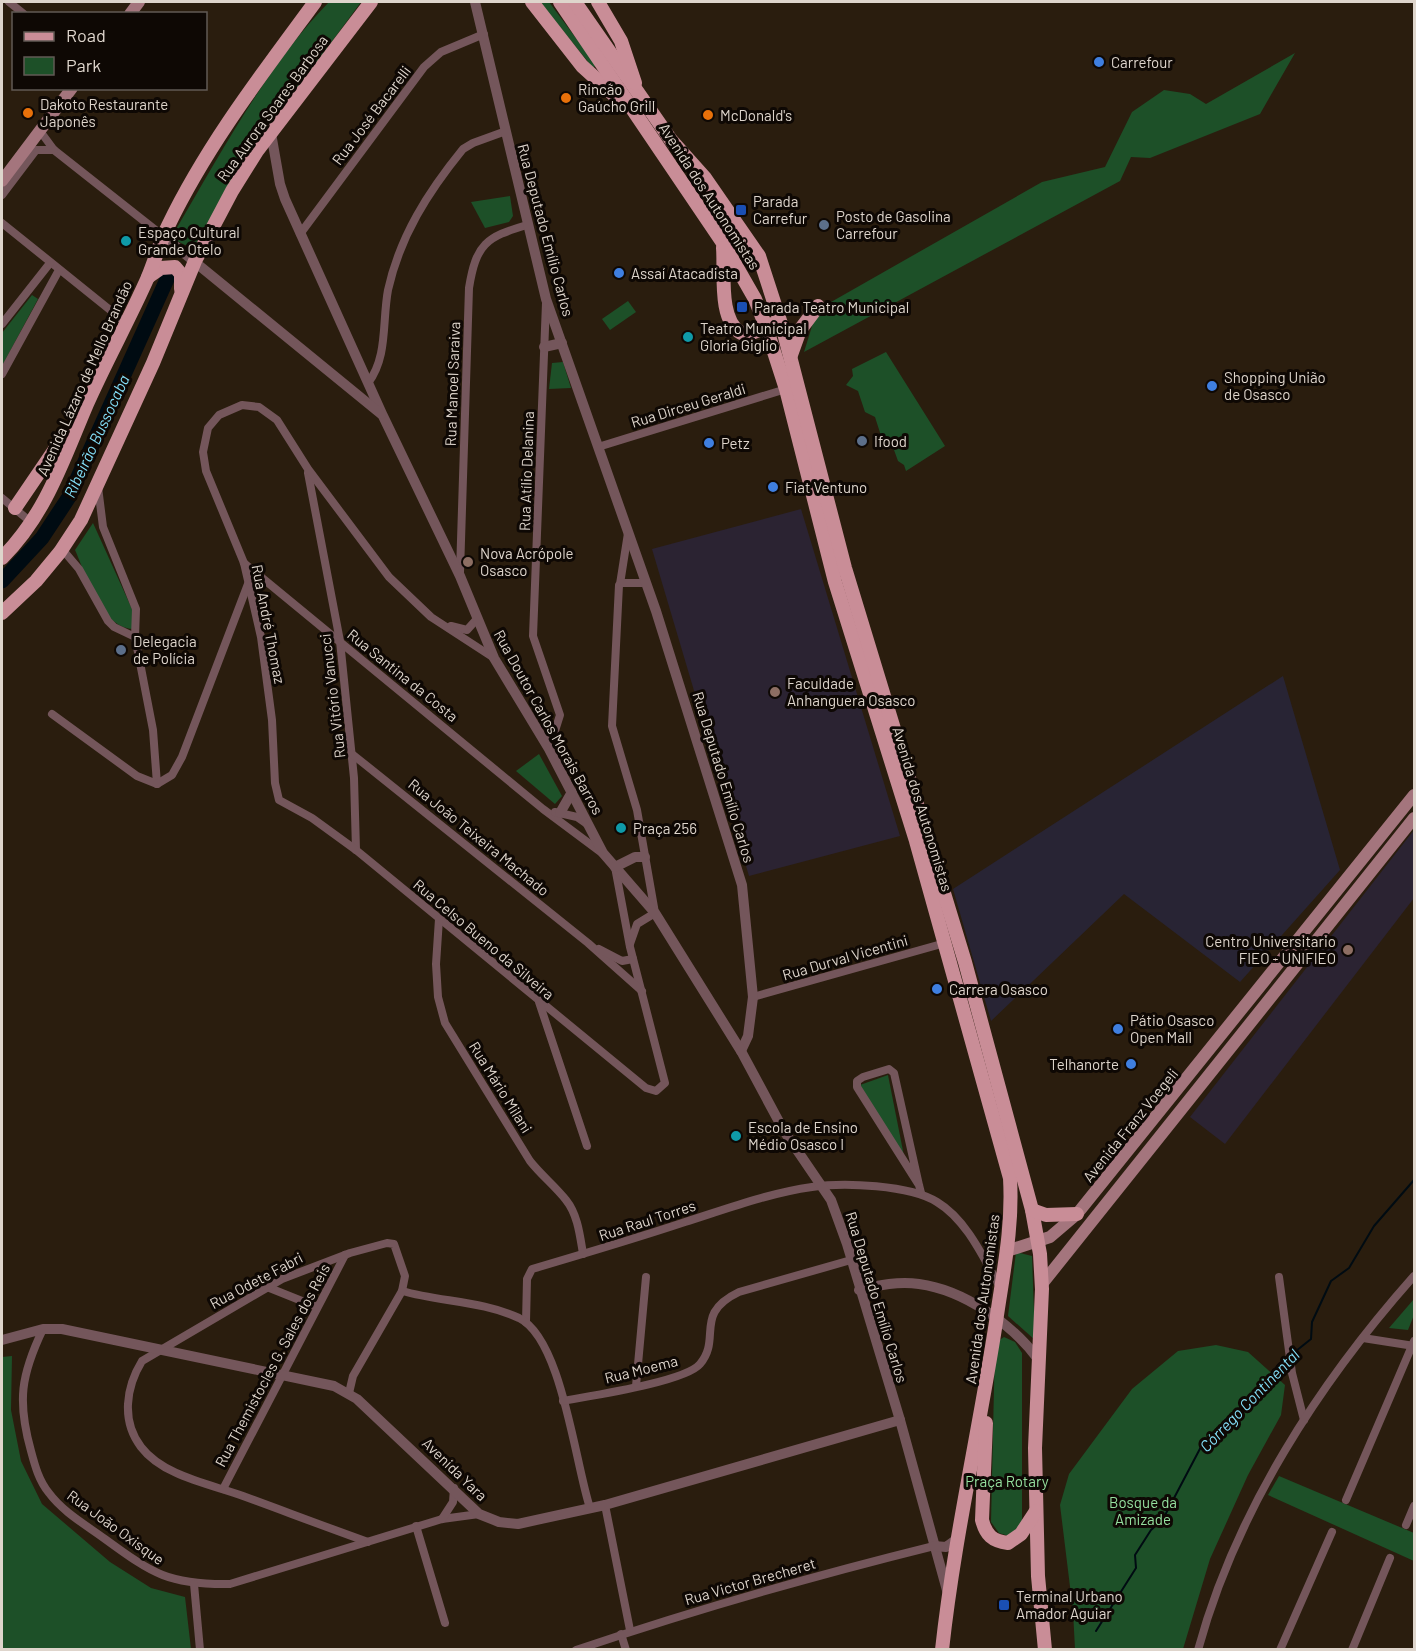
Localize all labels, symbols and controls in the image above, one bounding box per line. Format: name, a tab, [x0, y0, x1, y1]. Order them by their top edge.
legend	[12, 12, 207, 90]
text: Road	[66, 24, 106, 46]
street label: Rua Aurora Soares Barbosa	[213, 31, 331, 185]
place label: Carrefour	[1111, 53, 1173, 71]
text: Park	[66, 54, 101, 76]
marker: Carrefour	[1092, 55, 1106, 69]
street label: Rua José Bacarelli	[328, 62, 414, 168]
place label: Rincão Gaúcho Grill	[578, 80, 655, 115]
marker: Rincão Gaúcho Grill	[559, 91, 573, 105]
place label: Dakoto Restaurante Japonês	[40, 95, 168, 130]
marker: Dakoto Restaurante Japonês	[21, 106, 35, 120]
place label: McDonald's	[720, 106, 792, 124]
marker: McDonald's	[701, 108, 715, 122]
street label: Avenida dos Autonomistas	[656, 119, 764, 273]
street label: Rua Deputado Emílio Carlos	[514, 142, 578, 318]
place label: Parada Carrefur	[753, 192, 808, 227]
marker: Parada Carrefur	[734, 203, 748, 217]
place label: Posto de Gasolina Carrefour	[836, 207, 951, 242]
marker: Posto de Gasolina Carrefour	[817, 218, 831, 232]
place label: Espaço Cultural Grande Otelo	[138, 223, 240, 258]
marker: Espaço Cultural Grande Otelo	[119, 234, 133, 248]
place label: Assaí Atacadista	[631, 264, 738, 282]
marker: Assaí Atacadista	[612, 266, 626, 280]
street label: Avenida Lázaro de Mello Brandão	[33, 278, 135, 478]
place label: Parada Teatro Municipal	[754, 298, 909, 316]
marker: Parada Teatro Municipal	[735, 300, 749, 314]
place label: Teatro Municipal Gloria Giglio	[700, 319, 807, 354]
street label: Rua Manoel Saraiva	[441, 321, 463, 447]
marker: Teatro Municipal Gloria Giglio	[681, 330, 695, 344]
place label: Shopping União de Osasco	[1224, 368, 1326, 403]
water label: Ribeirão Bussocaba	[59, 371, 133, 501]
street label: Rua Dirceu Geraldi	[629, 379, 747, 431]
marker: Shopping União de Osasco	[1205, 379, 1219, 393]
street label: Rua Atílio Delanina	[515, 411, 537, 531]
place label: Ifood	[874, 432, 907, 450]
place label: Petz	[721, 434, 750, 452]
marker: Ifood	[855, 434, 869, 448]
marker: Petz	[702, 436, 716, 450]
place label: Fiat Ventuno	[785, 478, 867, 496]
marker: Fiat Ventuno	[766, 480, 780, 494]
place label: Nova Acrópole Osasco	[480, 544, 574, 579]
marker: Nova Acrópole Osasco	[461, 555, 475, 569]
street label: Rua André Thomaz	[249, 563, 289, 685]
street label: Rua Santina da Costa	[344, 625, 462, 725]
street label: Rua Doutor Carlos Morais Barros	[491, 626, 607, 818]
place label: Delegacia de Polícia	[133, 632, 197, 667]
street label: Rua Vitório Vanucci	[315, 633, 349, 759]
marker: Delegacia de Polícia	[114, 643, 128, 657]
place label: Faculdade Anhanguera Osasco	[787, 674, 916, 709]
marker: Faculdade Anhanguera Osasco	[768, 685, 782, 699]
street label: Rua Deputado Emílio Carlos	[689, 689, 759, 865]
street label: Avenida dos Autonomistas	[889, 724, 957, 894]
street label: Rua João Teixeira Machado	[405, 775, 553, 899]
place label: Praça 256	[633, 819, 697, 837]
marker: Praça 256	[614, 821, 628, 835]
street label: Rua Celso Bueno da Silveira	[410, 875, 558, 1003]
street label: Rua Durval Vicentini	[780, 930, 910, 984]
place label: Centro Universitario FIEO - UNIFIEO	[1205, 932, 1336, 967]
marker: Centro Universitario FIEO - UNIFIEO	[1341, 943, 1355, 957]
place label: Carrera Osasco	[949, 980, 1048, 998]
marker: Carrera Osasco	[930, 982, 944, 996]
place label: Pátio Osasco Open Mall	[1130, 1011, 1214, 1046]
marker: Pátio Osasco Open Mall	[1111, 1022, 1125, 1036]
street label: Rua Mário Milani	[466, 1038, 536, 1136]
place label: Telhanorte	[1049, 1055, 1119, 1073]
marker: Telhanorte	[1124, 1057, 1138, 1071]
street label: Avenida Franz Voegeli	[1079, 1065, 1181, 1185]
place label: Escola de Ensino Médio Osasco I	[748, 1118, 858, 1153]
marker: Escola de Ensino Médio Osasco I	[729, 1129, 743, 1143]
street label: Rua Raul Torres	[596, 1196, 698, 1244]
street label: Rua Deputado Emílio Carlos	[842, 1209, 912, 1385]
street label: Avenida dos Autonomistas	[961, 1213, 1003, 1385]
street label: Rua Odete Fabri	[206, 1248, 306, 1312]
street label: Rua Themistocles G. Sales dos Reis	[211, 1260, 333, 1470]
water label: Córrego Continental	[1195, 1344, 1303, 1455]
street label: Rua Moema	[603, 1351, 679, 1387]
street label: Avenida Yara	[419, 1434, 491, 1504]
park label: Praça Rotary	[965, 1472, 1049, 1490]
street label: Rua João Oxisque	[64, 1486, 168, 1568]
park label: Bosque da Amizade	[1109, 1493, 1177, 1528]
street label: Rua Victor Brecheret	[682, 1554, 818, 1608]
place label: Terminal Urbano Amador Aguiar	[1016, 1587, 1123, 1622]
marker: Terminal Urbano Amador Aguiar	[997, 1598, 1011, 1612]

